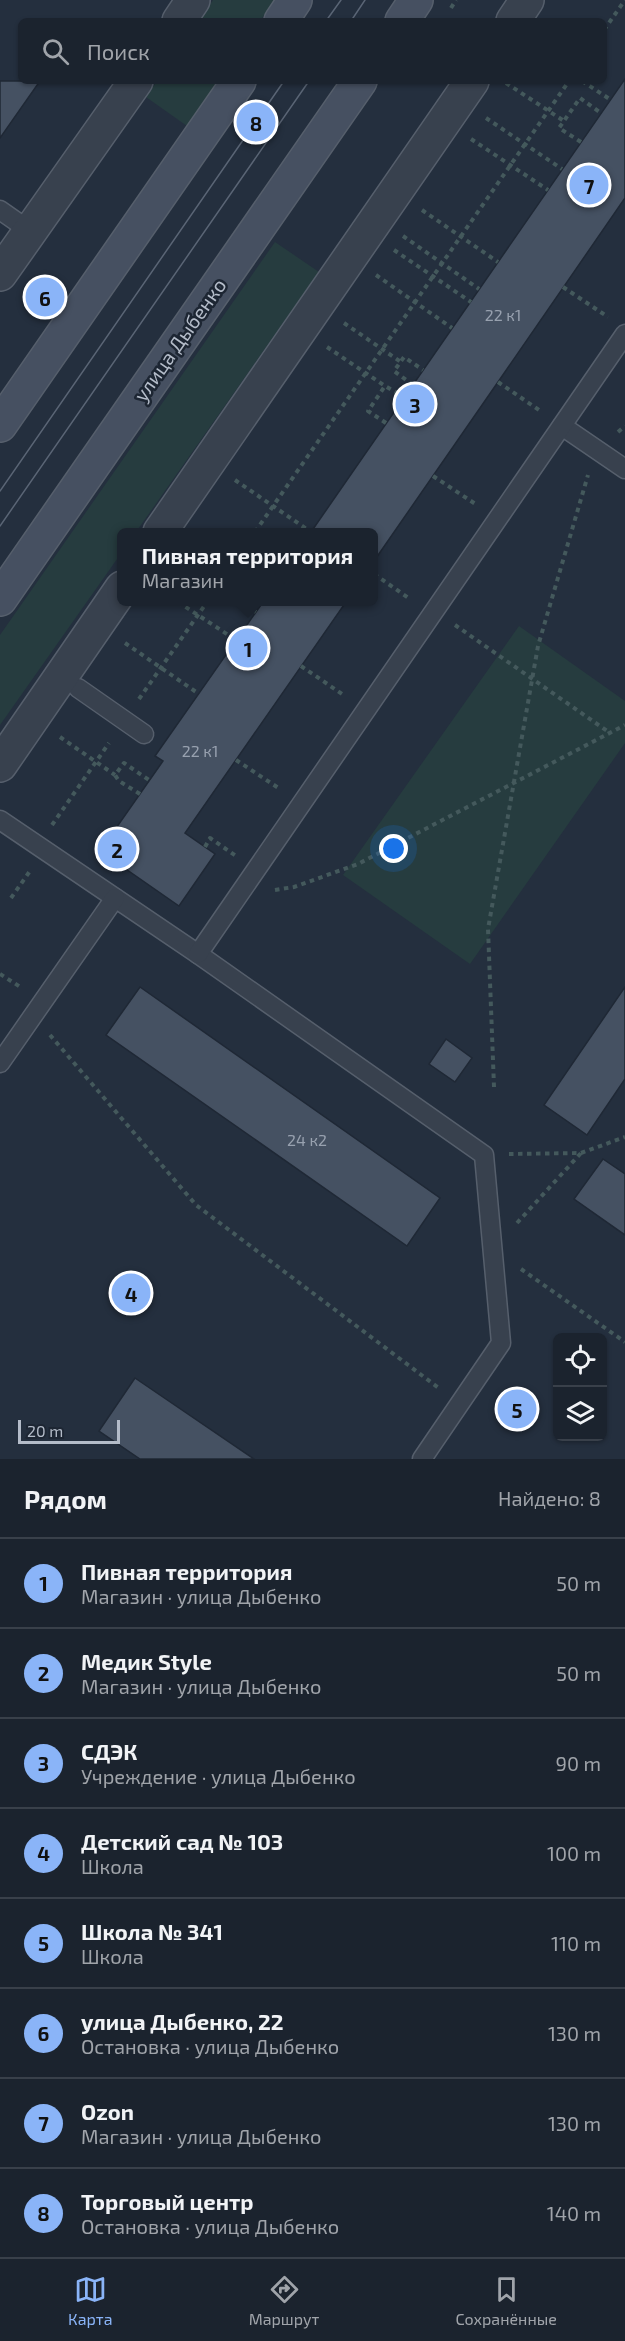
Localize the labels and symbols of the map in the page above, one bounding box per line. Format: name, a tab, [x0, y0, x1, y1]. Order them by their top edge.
pin: 8	[236, 100, 276, 144]
pin: 7	[570, 162, 608, 207]
street label: улица Дыбенко	[128, 273, 231, 406]
pin: 6	[26, 274, 64, 320]
house number: 22 к1	[485, 305, 521, 324]
pin: 3	[396, 382, 434, 426]
pin: 1	[228, 626, 268, 670]
house number: 22 к1	[182, 741, 218, 760]
pin: 2	[98, 826, 136, 872]
your location	[379, 834, 408, 863]
house number: 24 к2	[287, 1130, 327, 1149]
pin: 4	[112, 1270, 150, 1316]
pin: 5	[498, 1386, 536, 1432]
scale bar	[18, 1417, 120, 1444]

